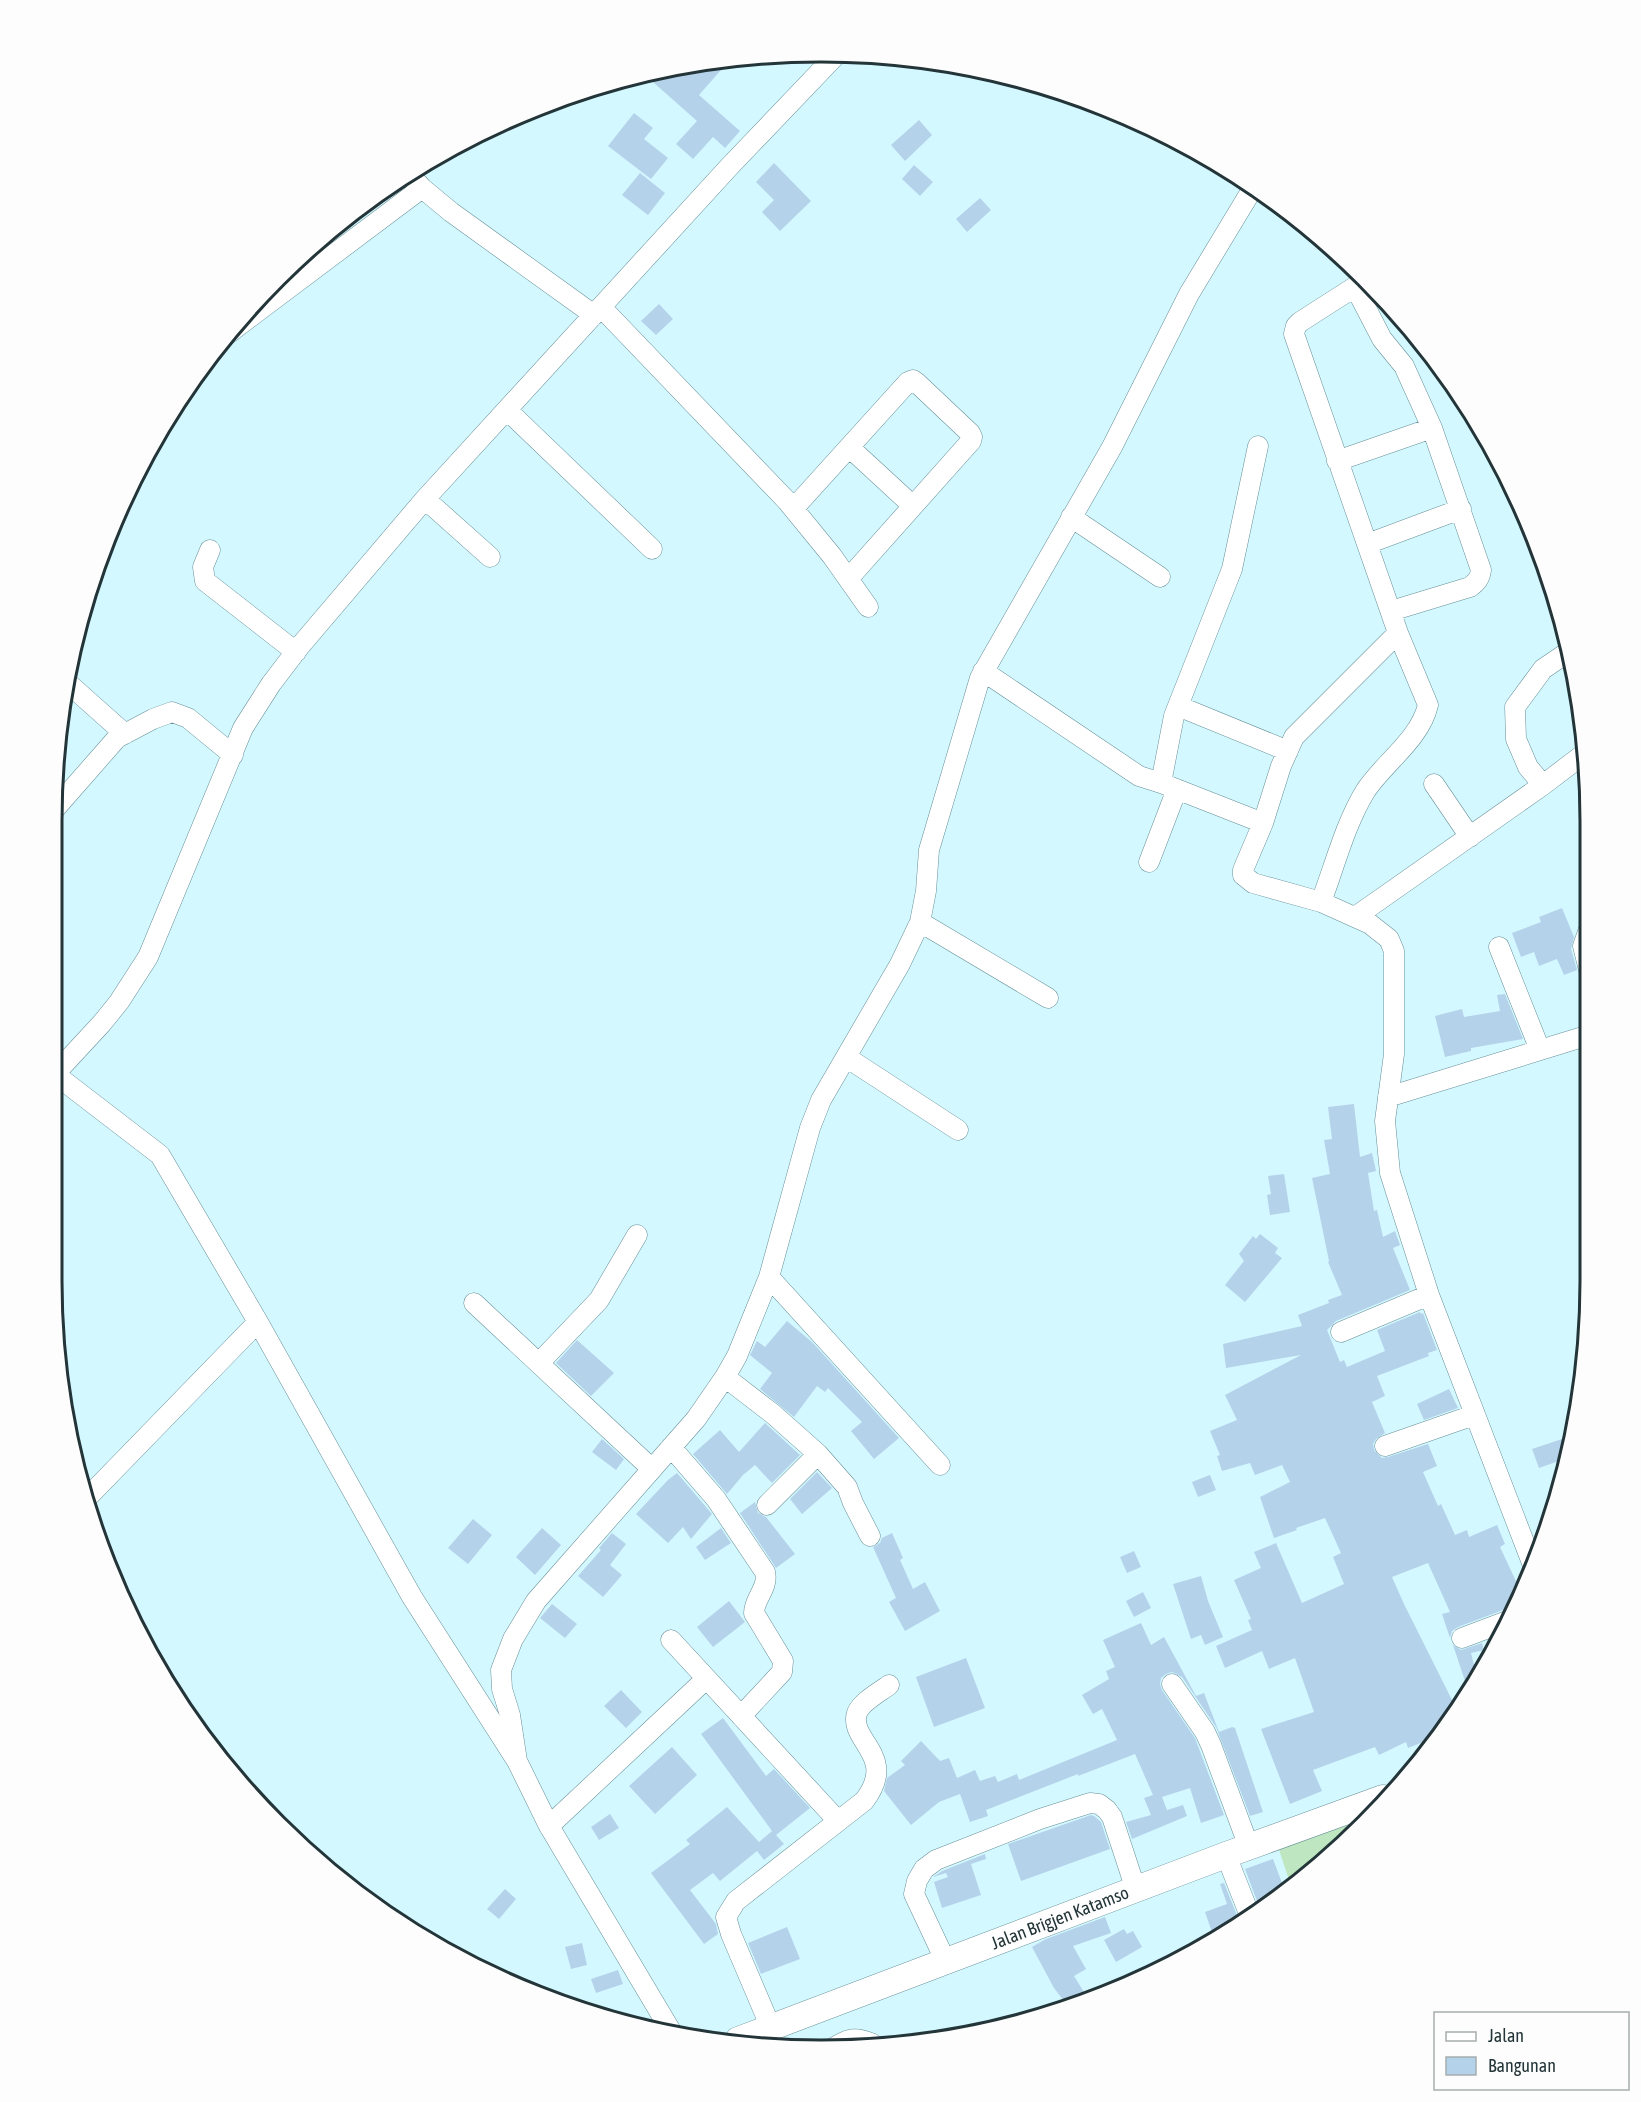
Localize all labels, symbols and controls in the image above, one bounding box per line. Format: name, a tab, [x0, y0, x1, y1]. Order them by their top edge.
street label: Jalan Brigjen Katamso	[988, 1882, 1132, 1953]
legend	[1434, 2012, 1629, 2090]
text: Jalan	[1488, 2025, 1524, 2046]
text: Bangunan	[1488, 2055, 1556, 2076]

